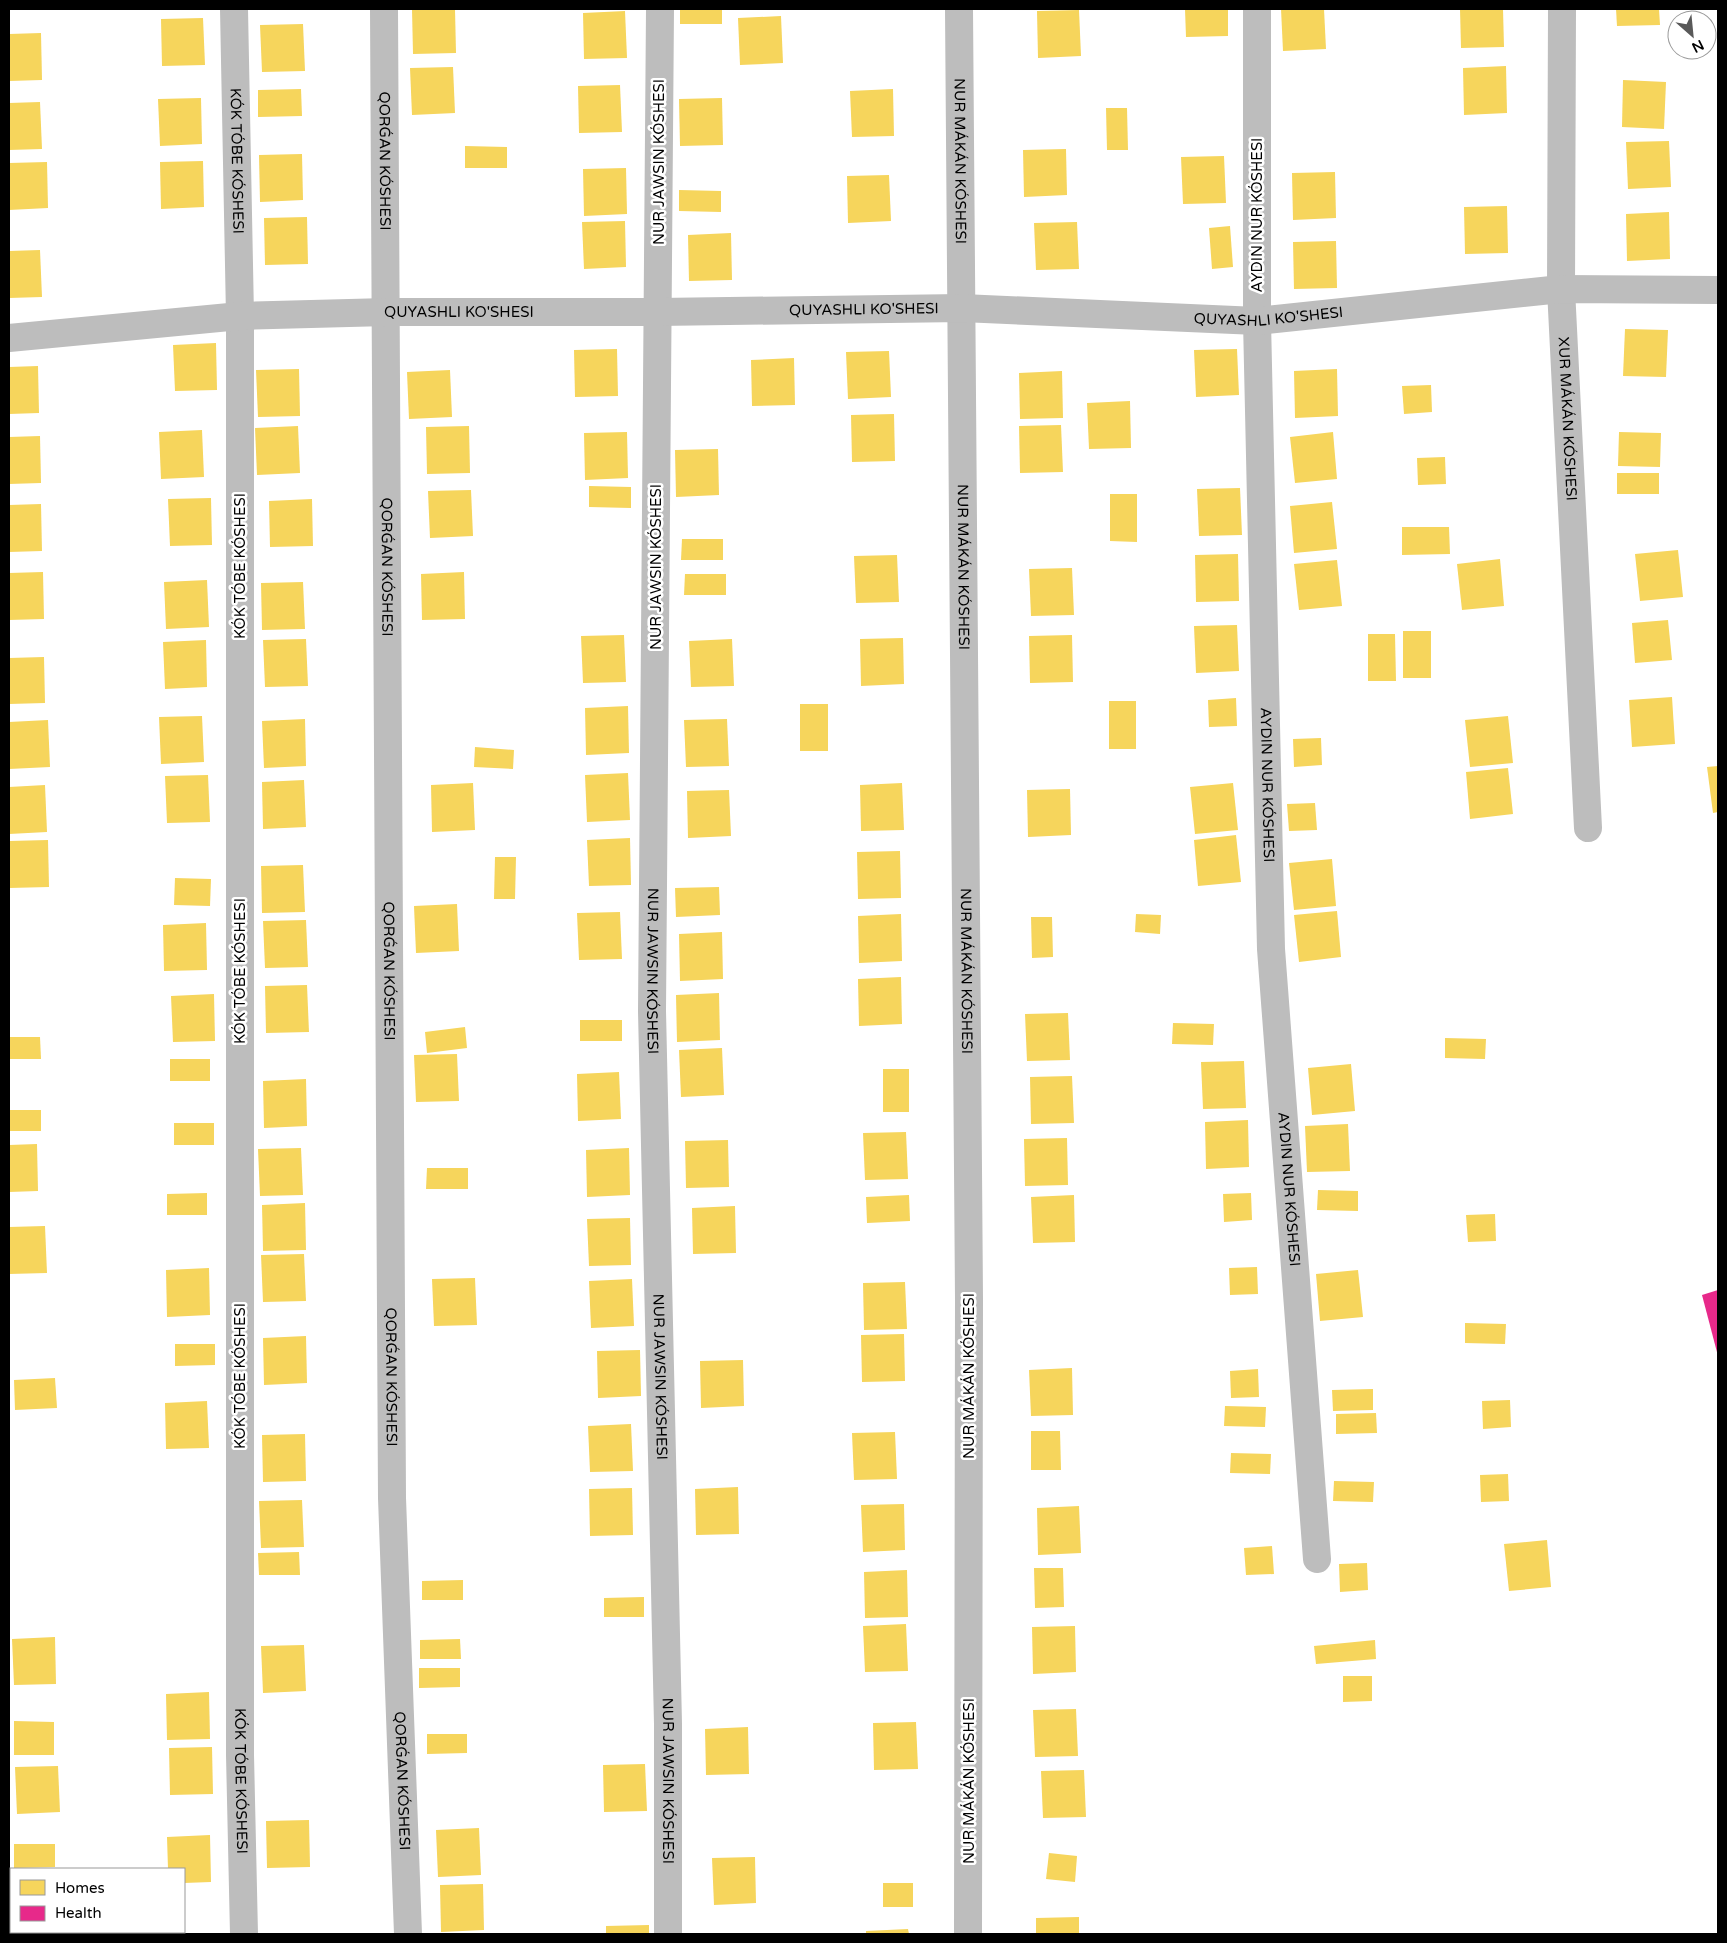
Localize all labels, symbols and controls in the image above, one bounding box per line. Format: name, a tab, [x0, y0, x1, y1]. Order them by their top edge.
north arrow	[1667, 10, 1717, 60]
text: N	[1689, 36, 1707, 56]
street label: NUR MÁKÁN KÓSHESI	[951, 78, 970, 244]
street label: NUR JAWSIN KÓSHESI	[650, 79, 668, 245]
street label: KÓK TÓBE KÓSHESI	[227, 88, 247, 234]
street label: QORǴAN KÓSHESI	[375, 91, 394, 231]
street label: AYDIN NUR KÓSHESI	[1248, 138, 1266, 292]
street label: QUYASHLI KO'SHESI	[789, 299, 939, 319]
street label: QUYASHLI KO'SHESI	[384, 303, 534, 321]
street label: QUYASHLI KO'SHESI	[1193, 303, 1344, 330]
street label: XUR MÁKÁN KÓSHESI	[1554, 336, 1581, 501]
street label: NUR JAWSIN KÓSHESI	[647, 484, 665, 650]
street label: NUR MÁKÁN KÓSHESI	[954, 484, 973, 650]
street label: KÓK TÓBE KÓSHESI	[231, 493, 249, 639]
street label: QORǴAN KÓSHESI	[378, 497, 396, 637]
street label: AYDIN NUR KÓSHESI	[1257, 707, 1278, 863]
street label: NUR JAWSIN KÓSHESI	[643, 888, 662, 1054]
street label: NUR MÁKÁN KÓSHESI	[957, 888, 976, 1054]
street label: KÓK TÓBE KÓSHESI	[231, 898, 249, 1044]
street label: QORǴAN KÓSHESI	[380, 901, 399, 1041]
street label: AYDIN NUR KÓSHESI	[1274, 1111, 1304, 1267]
street label: NUR MÁKÁN KÓSHESI	[960, 1293, 978, 1459]
street label: NUR JAWSIN KÓSHESI	[649, 1294, 671, 1460]
street label: KÓK TÓBE KÓSHESI	[231, 1303, 249, 1449]
street label: QORǴAN KÓSHESI	[382, 1307, 401, 1447]
street label: NUR JAWSIN KÓSHESI	[658, 1697, 677, 1864]
street label: NUR MÁKÁN KÓSHESI	[960, 1698, 978, 1864]
street label: KÓK TÓBE KÓSHESI	[231, 1708, 251, 1854]
street label: QORǴAN KÓSHESI	[391, 1711, 414, 1851]
legend	[10, 1868, 185, 1933]
text: Homes	[55, 1879, 105, 1897]
text: Health	[55, 1904, 102, 1922]

